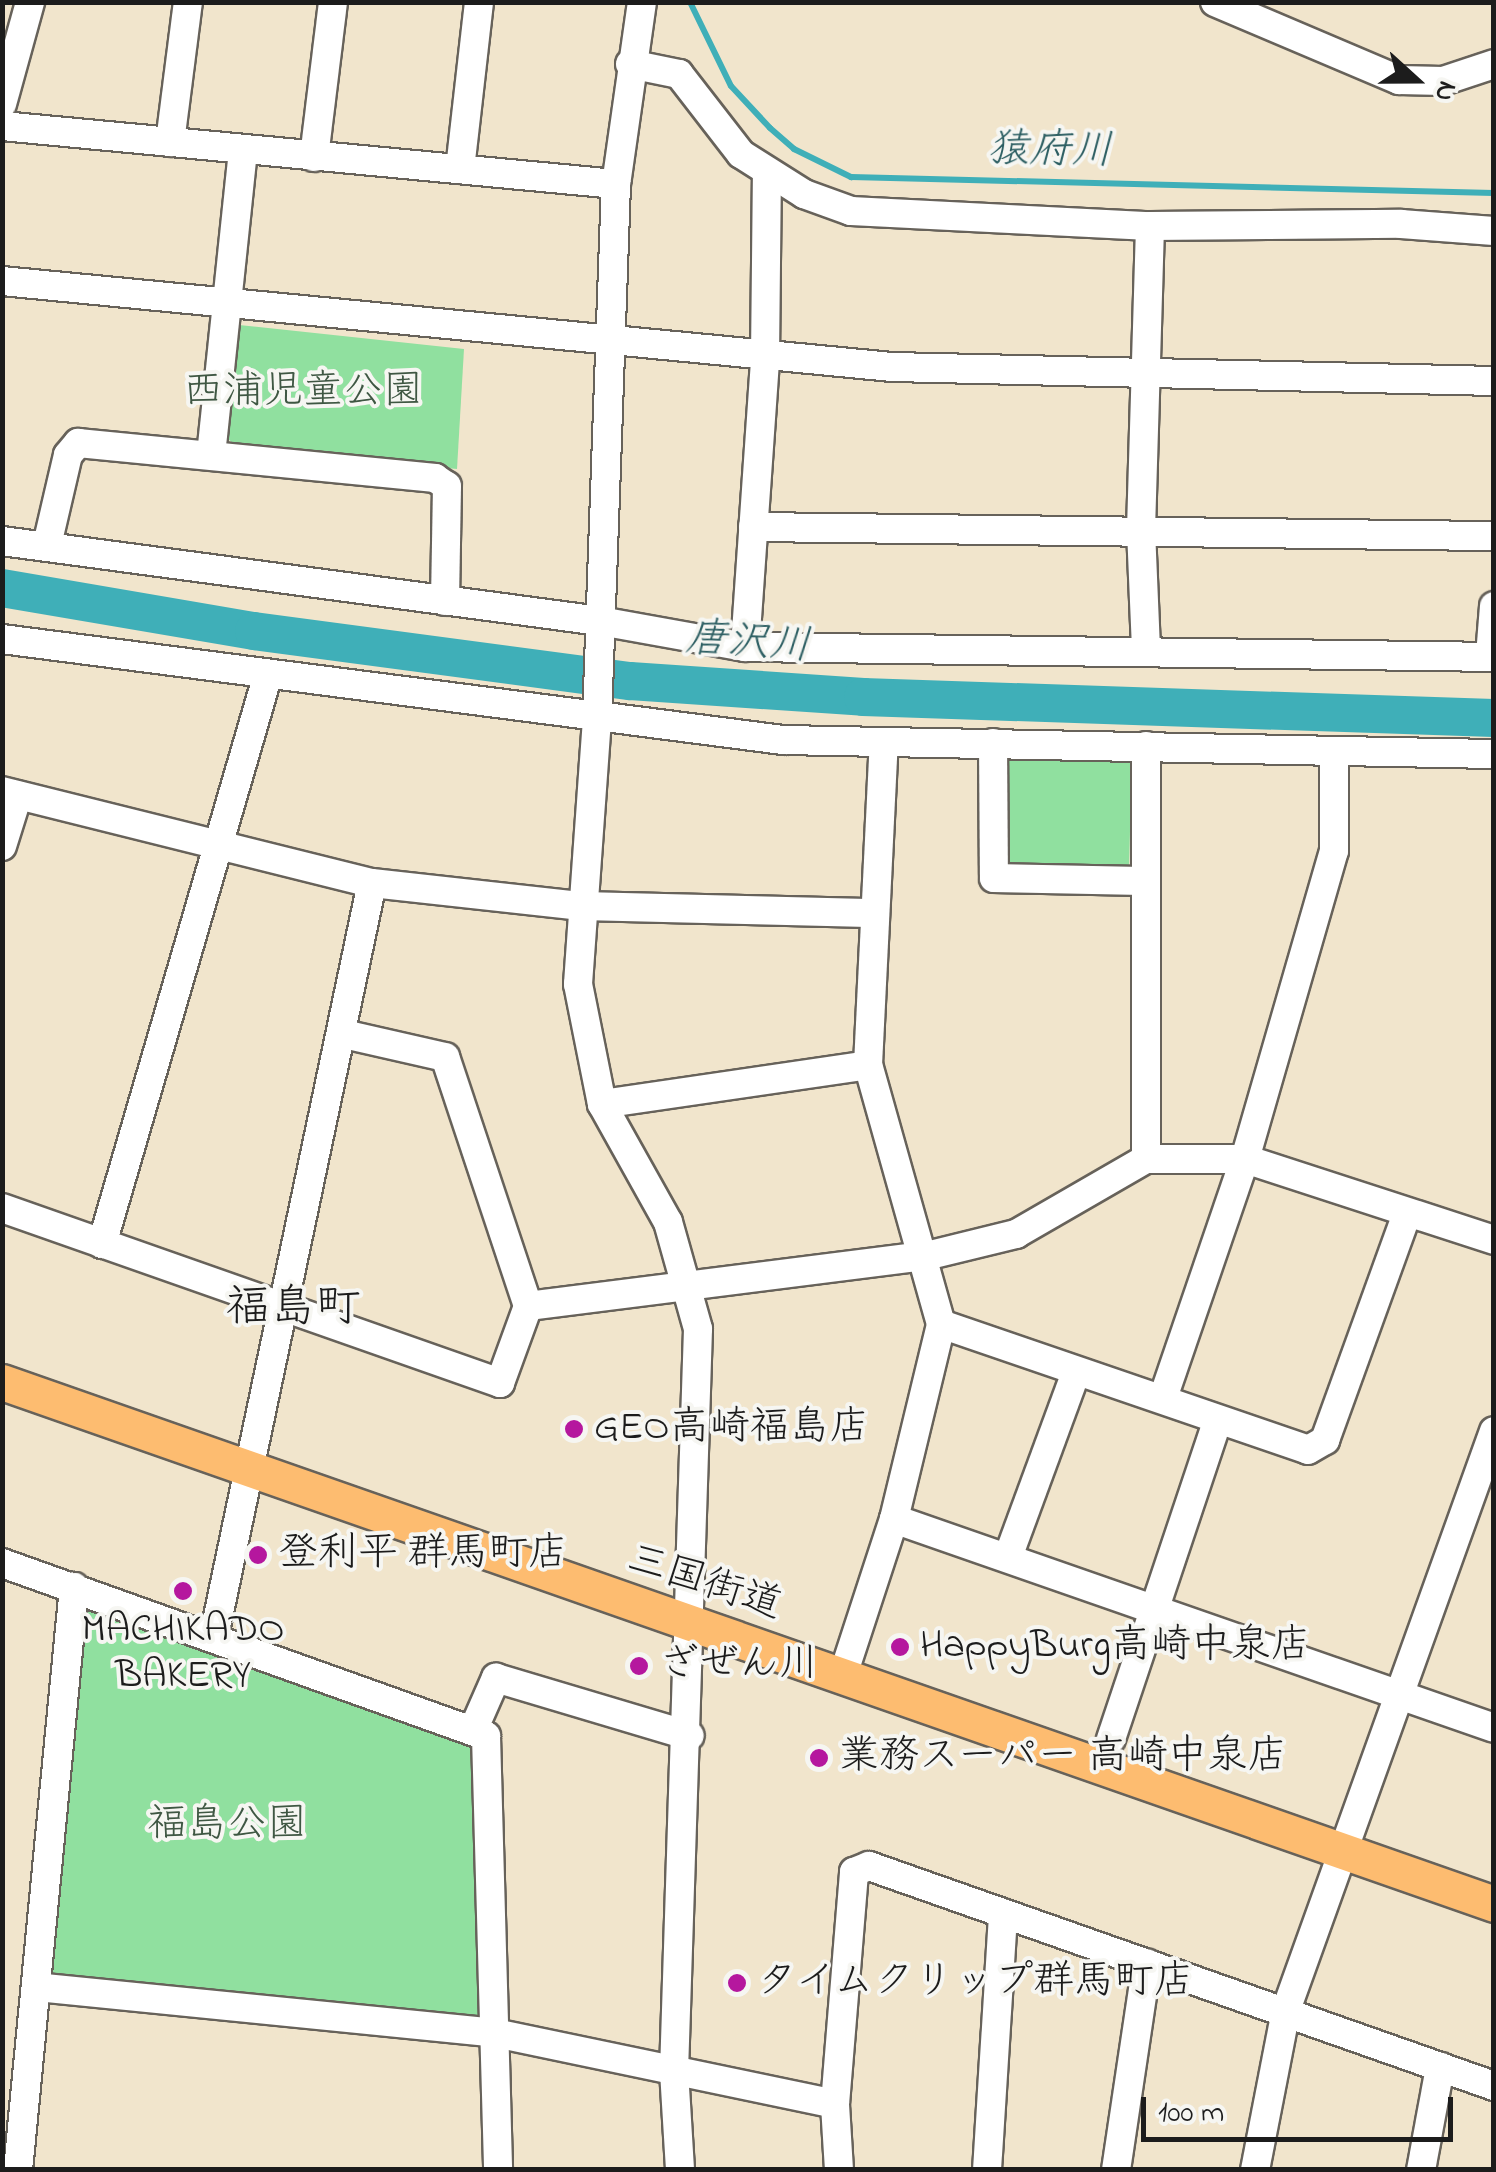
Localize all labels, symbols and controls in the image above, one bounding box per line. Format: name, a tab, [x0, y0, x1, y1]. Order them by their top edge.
north arrow	[1366, 30, 1466, 130]
text: N	[1422, 75, 1467, 107]
water label: 猿府川	[987, 126, 1113, 178]
park label: 西浦児童公園	[183, 369, 423, 417]
water label: 唐沢川	[683, 614, 813, 674]
district label: 福島町	[226, 1283, 360, 1337]
place label: GEO高崎福島店	[594, 1405, 870, 1453]
marker: GEO高崎福島店	[563, 1418, 585, 1440]
place label: 登利平 群馬町店	[278, 1531, 568, 1579]
street label: 三国街道	[620, 1536, 788, 1632]
marker: 登利平 群馬町店	[247, 1544, 269, 1566]
marker: MACHIKADO BAKERY	[172, 1580, 194, 1602]
place label: MACHIKADO BAKERY	[81, 1607, 285, 1701]
place label: HappyBurg高崎中泉店	[920, 1623, 1311, 1671]
marker: HappyBurg高崎中泉店	[889, 1636, 911, 1658]
place label: ざぜん川	[659, 1642, 819, 1690]
marker: ざぜん川	[628, 1655, 650, 1677]
place label: 業務スーパー 高崎中泉店	[839, 1734, 1287, 1782]
marker: 業務スーパー 高崎中泉店	[808, 1747, 830, 1769]
park label: 福島公園	[147, 1802, 307, 1850]
place label: タイムクリップ群馬町店	[757, 1959, 1197, 2007]
marker: タイムクリップ群馬町店	[726, 1972, 748, 1994]
scale bar	[1146, 2077, 1458, 2139]
text: 100 m	[1158, 2092, 1224, 2136]

